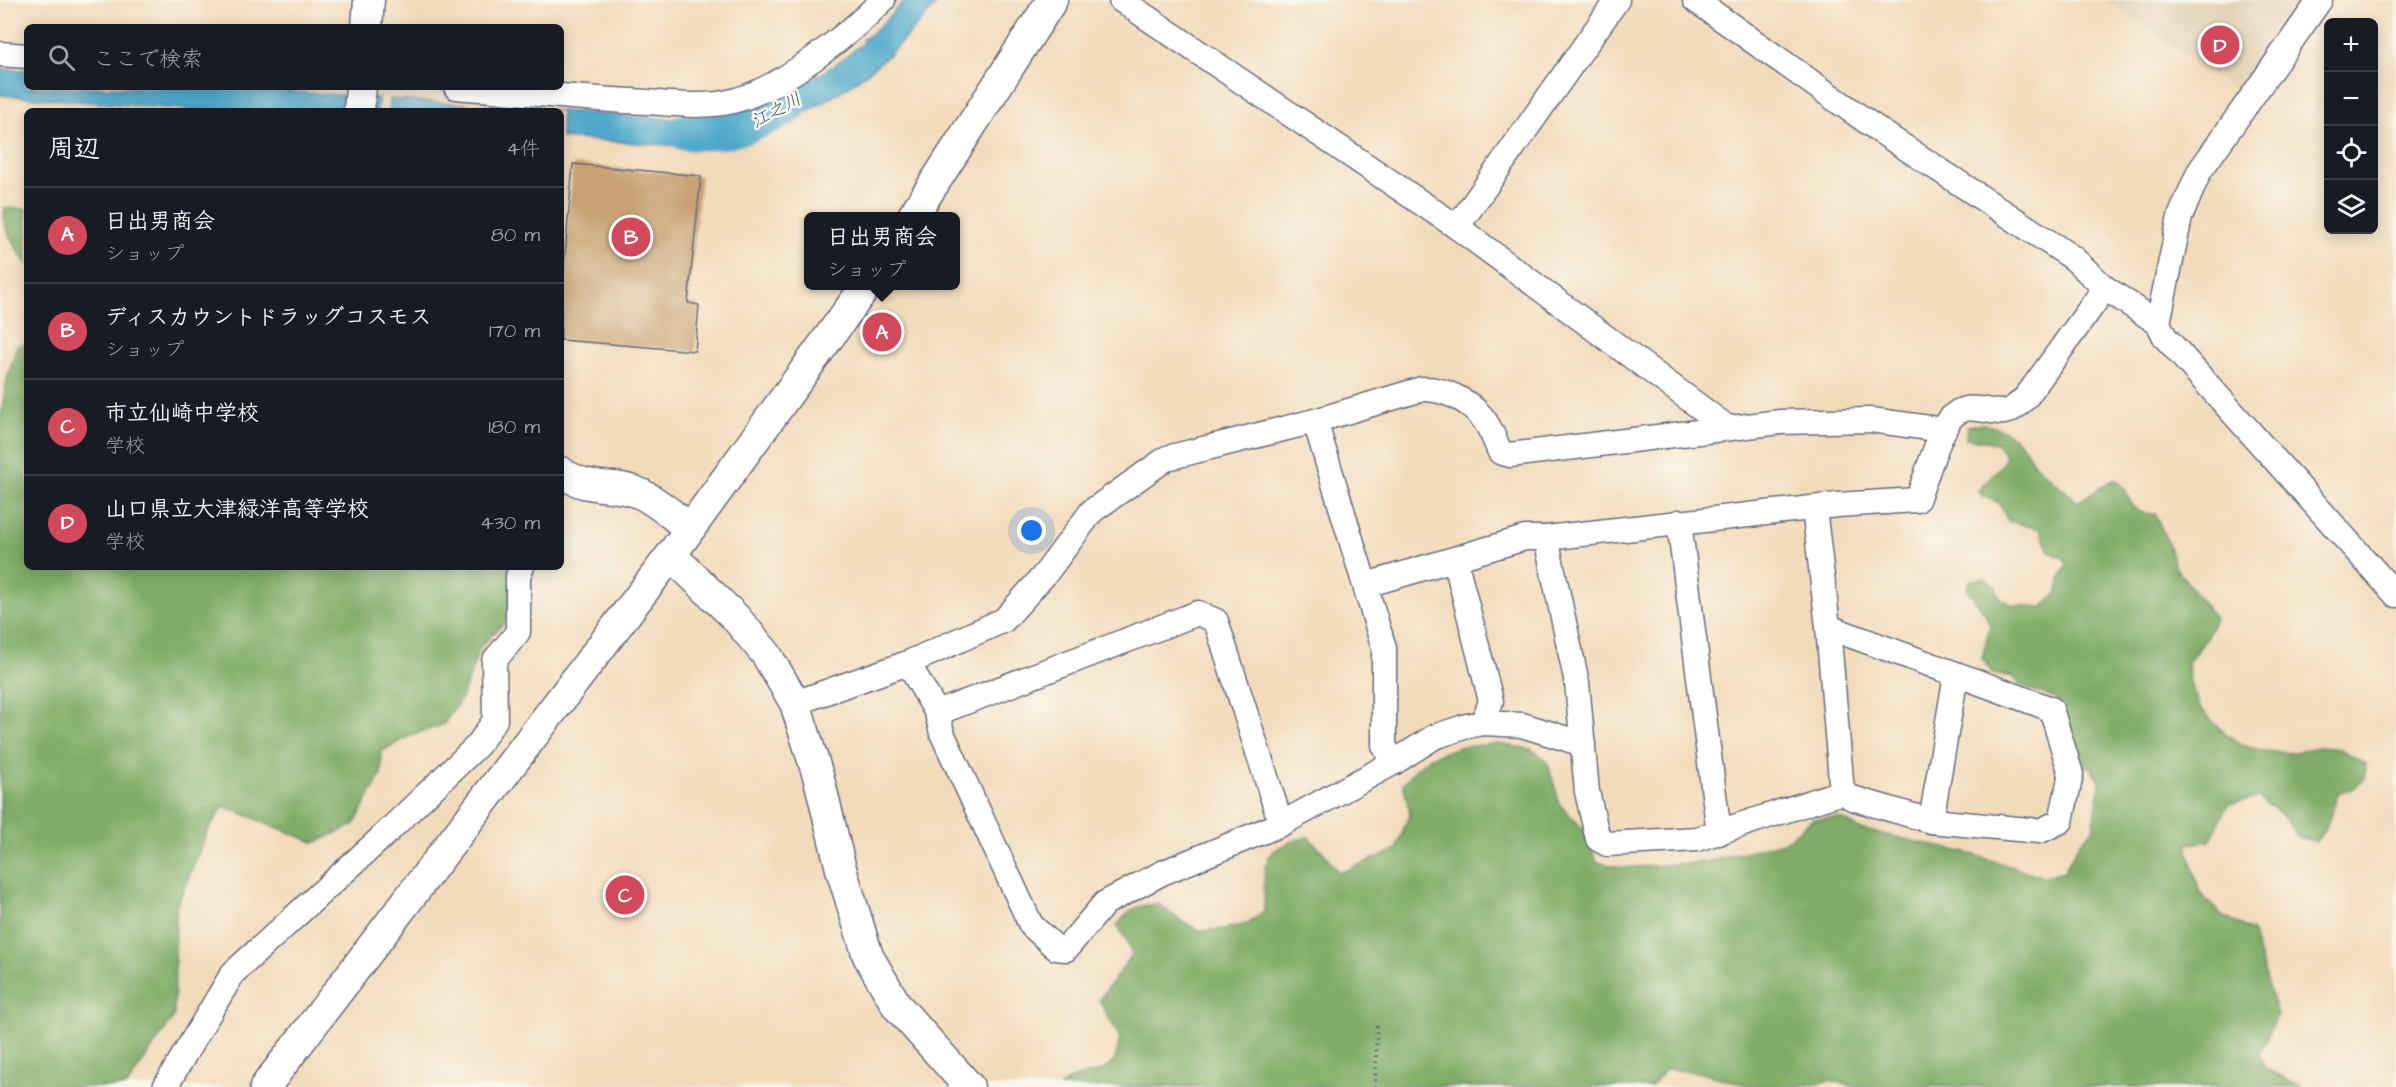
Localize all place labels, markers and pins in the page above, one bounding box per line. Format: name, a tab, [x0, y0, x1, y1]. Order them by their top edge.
pin: D	[2200, 22, 2240, 68]
pin: B	[612, 214, 650, 260]
pin: A	[862, 310, 902, 354]
pin: C	[606, 872, 644, 918]

